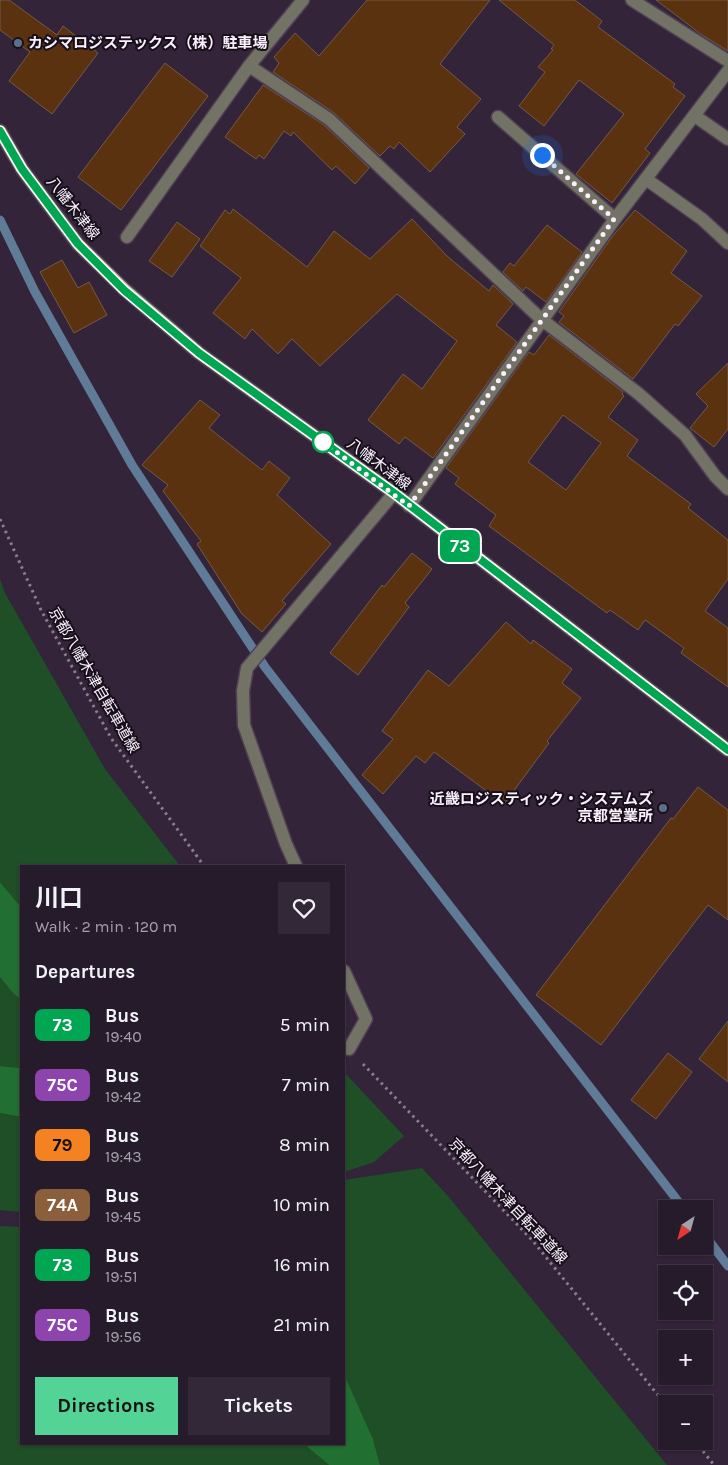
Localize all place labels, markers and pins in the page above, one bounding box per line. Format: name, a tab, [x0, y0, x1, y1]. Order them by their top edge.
place label: カシマロジステックス（株）駐車場	[28, 34, 268, 52]
marker: カシマロジステックス（株）駐車場	[12, 37, 24, 49]
unlabelled marker	[312, 431, 334, 453]
place label: 近畿ロジスティック・システムズ 京都営業所	[430, 790, 653, 825]
marker: 近畿ロジスティック・システムズ 京都営業所	[657, 802, 669, 814]

